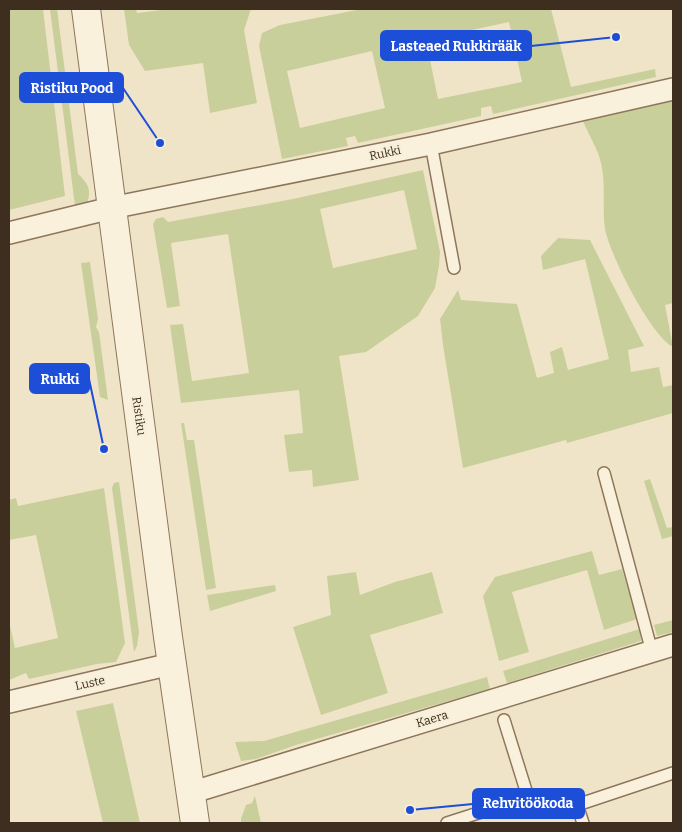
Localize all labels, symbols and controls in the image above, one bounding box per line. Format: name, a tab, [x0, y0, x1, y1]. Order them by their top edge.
callout: Lasteaed Rukkirääk	[381, 31, 531, 60]
text: Lasteaed Rukkirääk	[391, 38, 522, 55]
callout: Ristiku Pood	[20, 73, 123, 102]
text: Ristiku Pood	[30, 80, 114, 97]
street label: Rukki	[368, 143, 402, 163]
callout: Rukki	[30, 364, 89, 393]
text: Rukki	[41, 371, 80, 388]
street label: Ristiku	[129, 396, 149, 437]
street label: Luste	[74, 673, 106, 693]
street label: Kaera	[414, 707, 450, 730]
callout: Rehvitöökoda	[473, 789, 584, 818]
text: Rehvitöökoda	[483, 795, 574, 812]

